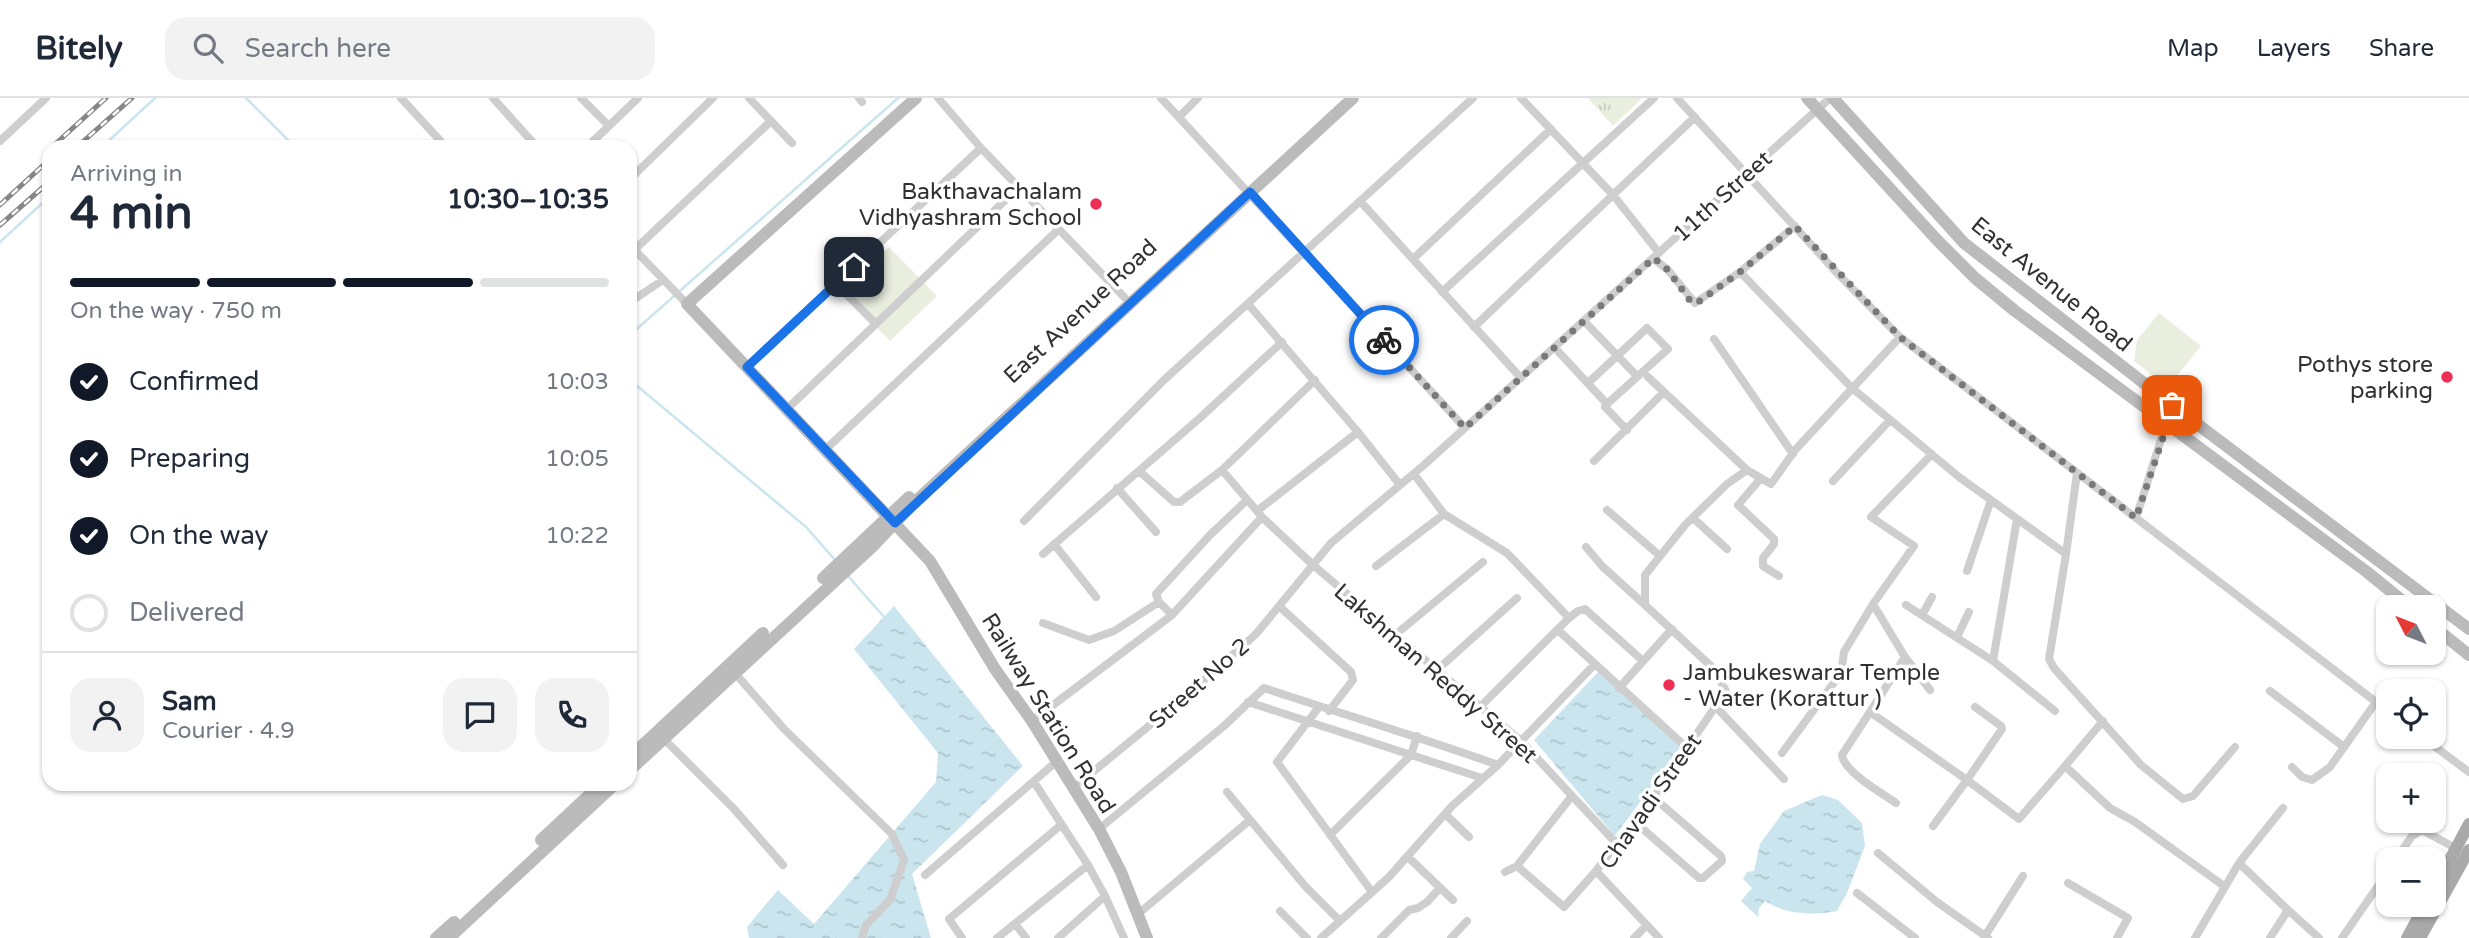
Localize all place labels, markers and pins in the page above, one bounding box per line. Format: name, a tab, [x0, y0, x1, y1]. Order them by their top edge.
place label: Bakthavachalam Vidhyashram School	[859, 178, 1082, 232]
marker: Bakthavachalam Vidhyashram School	[1088, 196, 1104, 212]
pin	[824, 237, 884, 297]
place label: Pothys store parking	[2297, 351, 2433, 405]
marker: Pothys store parking	[2439, 369, 2455, 385]
pin	[2142, 375, 2202, 435]
place label: Jambukeswarar Temple - Water (Korattur )	[1683, 659, 1940, 713]
marker: Jambukeswarar Temple - Water (Korattur )	[1661, 677, 1677, 693]

